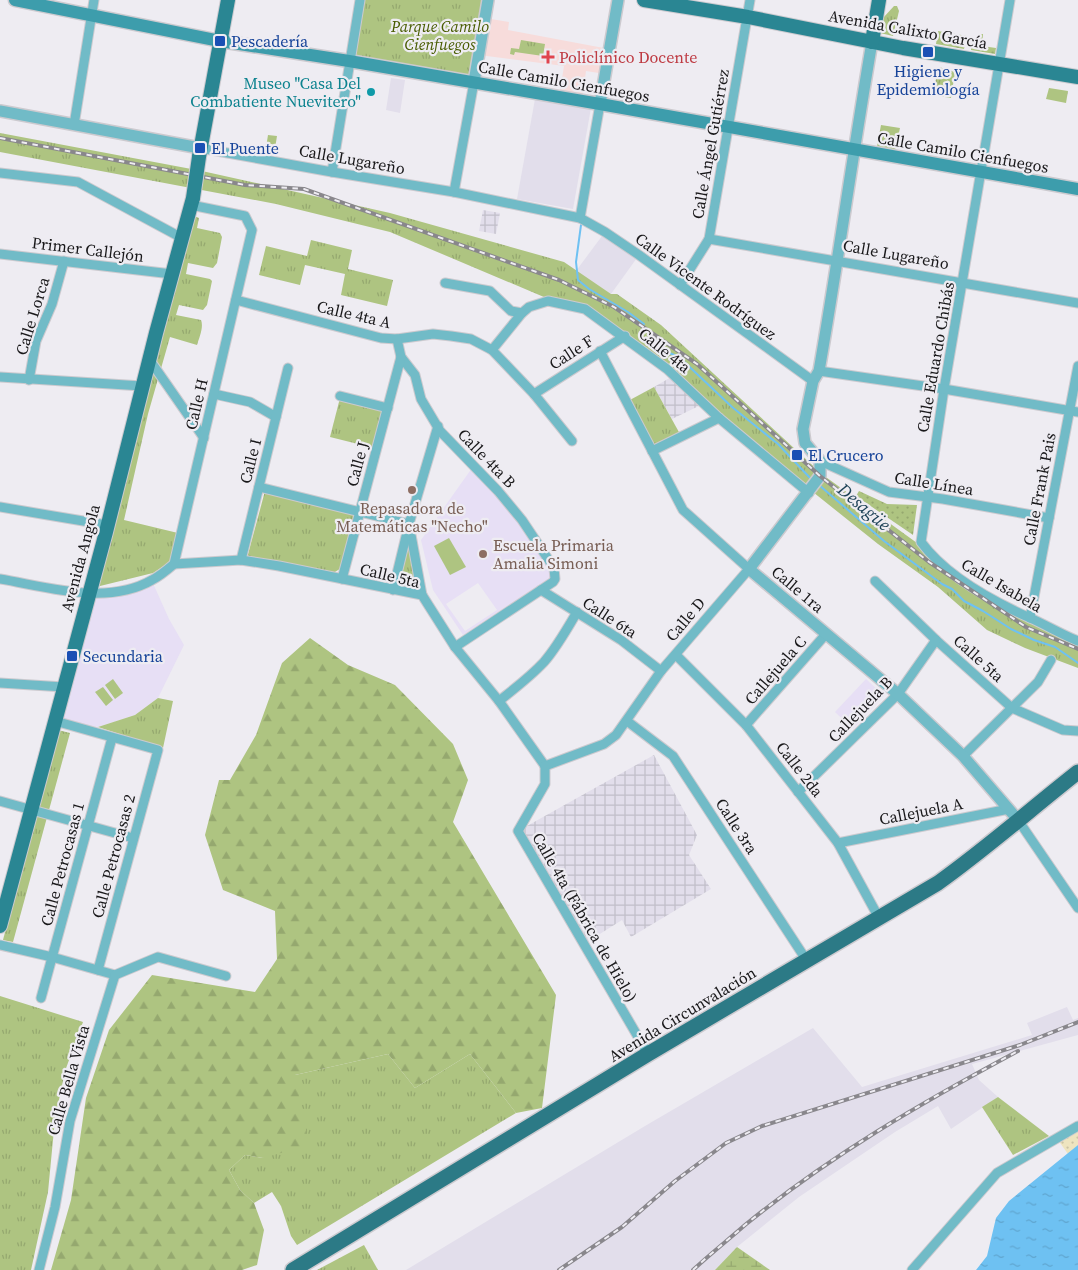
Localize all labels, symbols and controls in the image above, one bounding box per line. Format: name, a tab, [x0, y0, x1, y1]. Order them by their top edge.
street label: Avenida Calixto García	[827, 4, 990, 54]
park label: Parque Camilo Cienfuegos	[390, 15, 489, 55]
place label: Pescadería	[231, 30, 309, 52]
marker: Pescadería	[213, 34, 227, 48]
marker: Higiene y Epidemiología	[921, 45, 935, 59]
place label: Policlínico Docente	[559, 46, 697, 68]
marker: Policlínico Docente	[541, 50, 555, 64]
street label: Calle Camilo Cienfuegos	[477, 55, 651, 107]
place label: Higiene y Epidemiología	[876, 60, 980, 100]
street label: Calle Ángel Gutiérrez	[686, 67, 734, 221]
place label: Museo "Casa Del Combatiente Nuevitero"	[190, 72, 361, 112]
marker: Museo "Casa Del Combatiente Nuevitero"	[365, 86, 377, 98]
street label: Calle Camilo Cienfuegos	[876, 126, 1050, 178]
place label: El Puente	[211, 137, 279, 159]
street label: Calle Lugareño	[297, 139, 407, 179]
marker: El Puente	[193, 141, 207, 155]
street label: Calle Vicente Rodríguez	[631, 227, 781, 345]
street label: Primer Callejón	[31, 231, 146, 267]
street label: Calle Lugareño	[841, 234, 951, 274]
street label: Calle Lorca	[10, 273, 55, 358]
street label: Calle Eduardo Chibás	[911, 280, 959, 434]
street label: Calle 4ta A	[315, 295, 394, 333]
street label: Calle 4ta	[634, 322, 696, 378]
street label: Calle F	[544, 329, 598, 375]
street label: Calle H	[179, 376, 213, 432]
street label: Calle 4ta B	[453, 423, 521, 493]
street label: Calle Frank Pais	[1017, 431, 1061, 547]
street label: Calle I	[234, 436, 266, 486]
street label: Calle J	[340, 439, 374, 489]
place label: El Crucero	[808, 444, 884, 466]
marker: El Crucero	[790, 448, 804, 462]
street label: Calle Línea	[893, 466, 976, 500]
water label: Desagüe	[832, 476, 897, 537]
marker: Repasadora de Matemáticas "Necho"	[406, 484, 418, 496]
place label: Repasadora de Matemáticas "Necho"	[336, 497, 488, 537]
street label: Avenida Angola	[55, 501, 105, 614]
place label: Escuela Primaria Amalia Simoni	[493, 534, 615, 574]
marker: Escuela Primaria Amalia Simoni	[477, 548, 489, 560]
street label: Calle Isabela	[957, 553, 1047, 618]
street label: Calle 5ta	[358, 557, 423, 593]
street label: Calle 1ra	[767, 561, 830, 618]
street label: Calle 6ta	[578, 591, 642, 643]
street label: Calle D	[660, 592, 710, 646]
street label: Calle 5ta	[949, 629, 1010, 687]
street label: Callejuela C	[739, 631, 811, 709]
place label: Secundaria	[83, 645, 164, 667]
marker: Secundaria	[65, 649, 79, 663]
street label: Callejuela B	[823, 671, 897, 747]
street label: Calle 2da	[771, 737, 829, 802]
street label: Calle Petrocasas 2	[86, 792, 140, 920]
street label: Callejuela A	[877, 792, 965, 830]
street label: Calle 3ra	[711, 794, 764, 859]
street label: Calle Petrocasas 1	[35, 800, 89, 928]
street label: Calle 4ta (Fábrica de Hielo)	[527, 828, 643, 1006]
street label: Avenida Circunvalación	[604, 961, 760, 1067]
street label: Calle Bella Vista	[42, 1021, 95, 1138]

